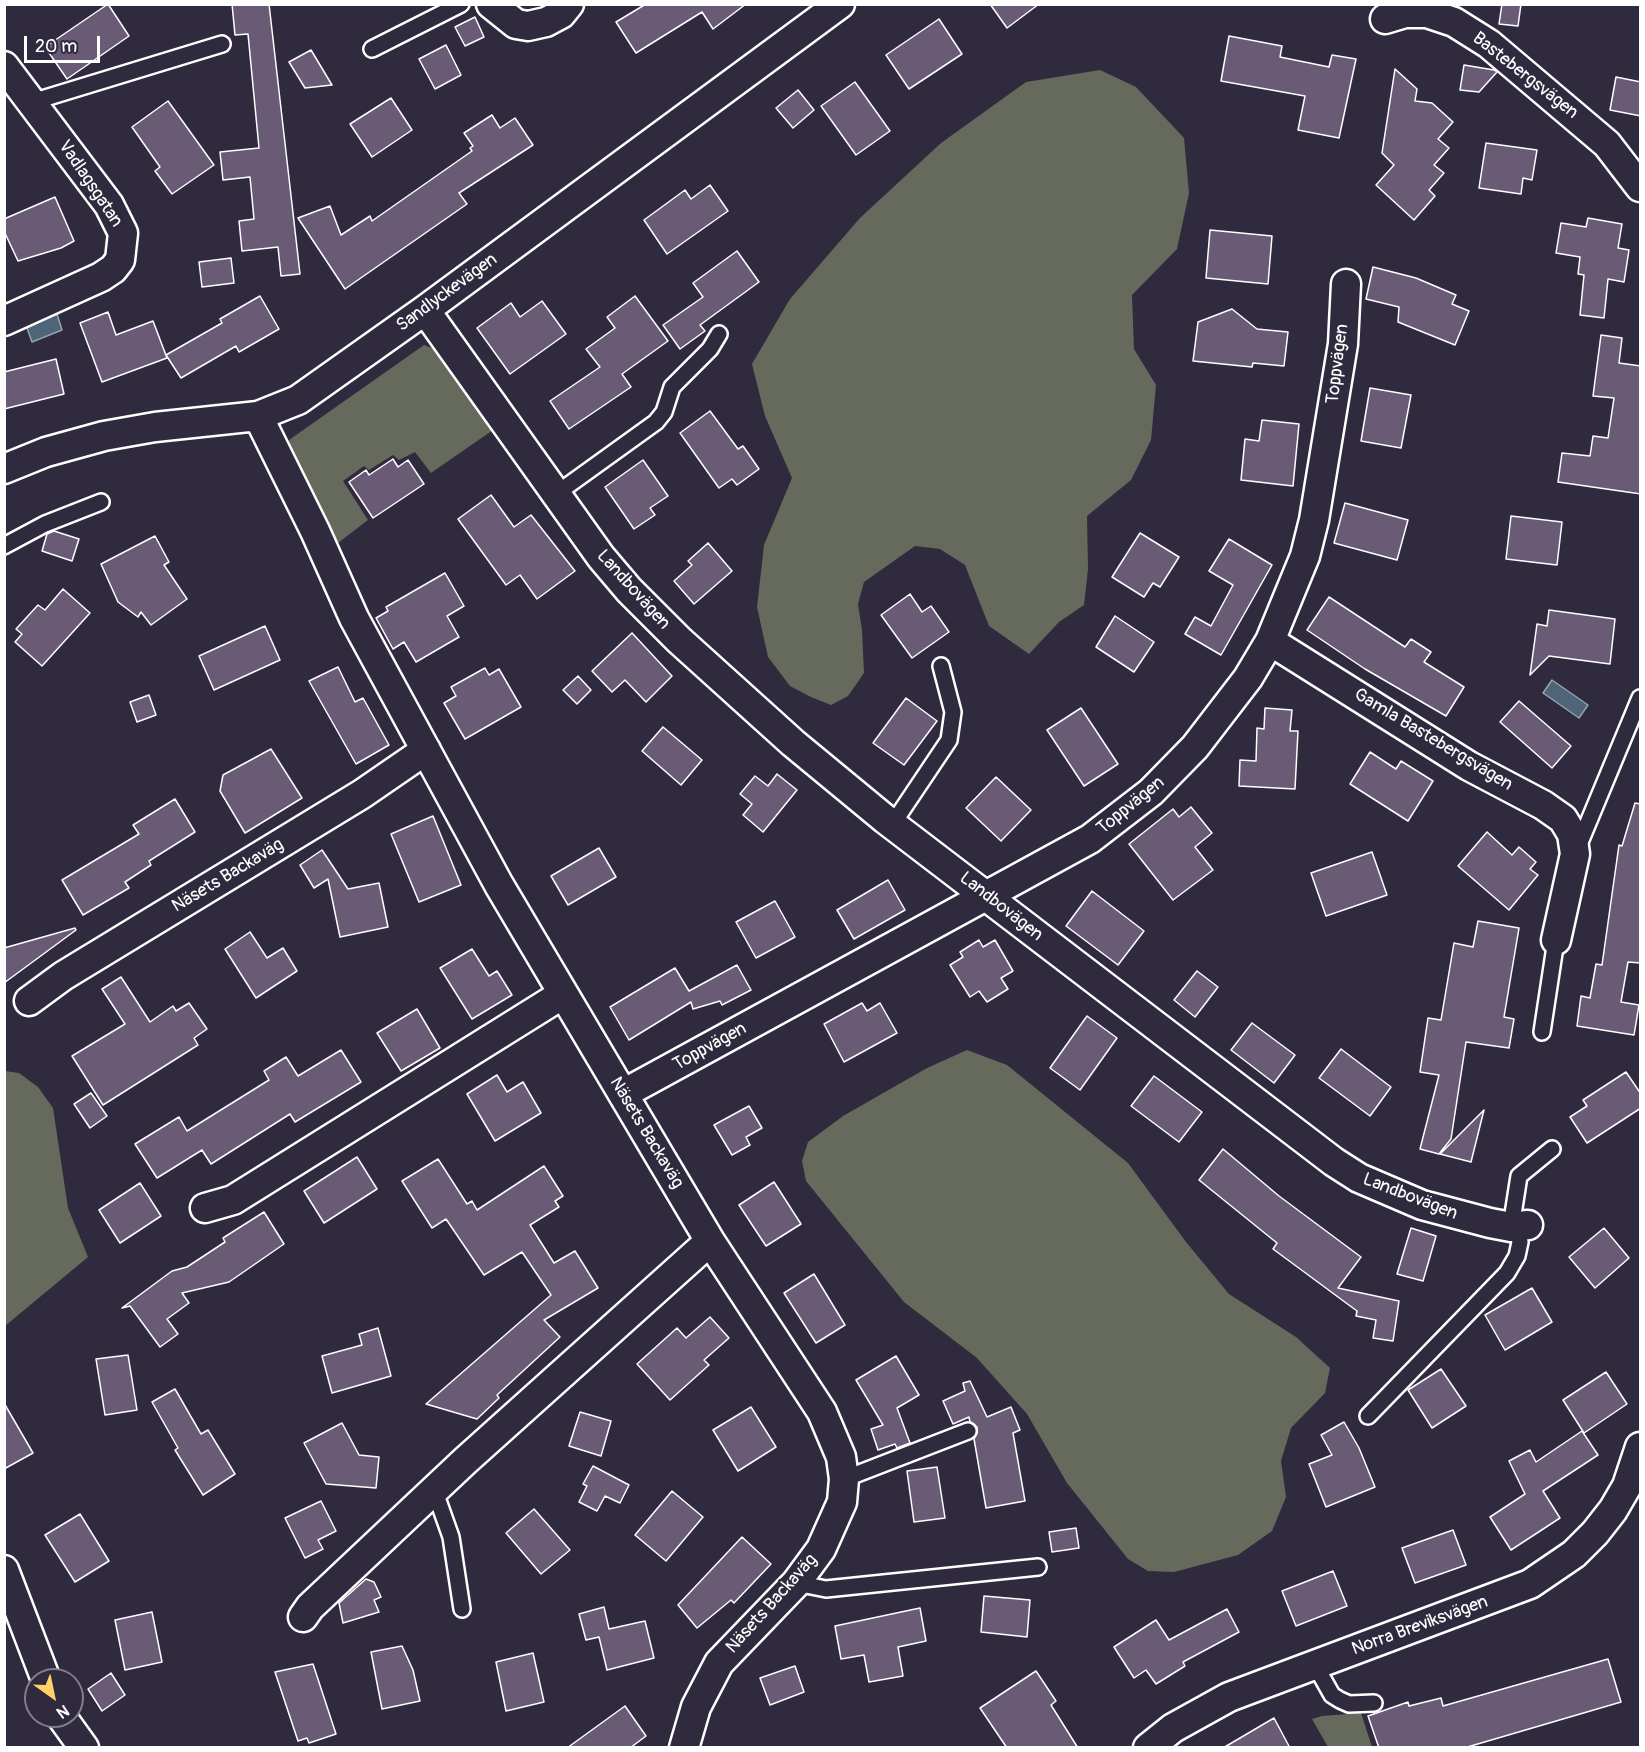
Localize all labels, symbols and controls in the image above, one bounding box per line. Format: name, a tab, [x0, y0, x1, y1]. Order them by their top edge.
scale bar	[27, 24, 104, 62]
street label: Bastebergsvägen	[1468, 28, 1582, 124]
text: 20 m	[35, 35, 77, 58]
street label: Vadlagsgatan	[53, 137, 127, 231]
street label: Sandlyckevägen	[392, 249, 502, 337]
street label: Toppvägen	[1322, 323, 1354, 405]
street label: Landbovägen	[592, 546, 674, 634]
street label: Gamla Bastebergsvägen	[1350, 684, 1516, 796]
street label: Toppvägen	[1093, 772, 1169, 840]
street label: Näsets Backaväg	[168, 834, 288, 918]
street label: Landbovägen	[955, 868, 1047, 946]
street label: Toppvägen	[670, 1018, 750, 1076]
street label: Näsets Backaväg	[604, 1073, 688, 1193]
street label: Landbovägen	[1359, 1169, 1461, 1225]
street label: Näsets Backaväg	[722, 1550, 822, 1658]
street label: Norra Breviksvägen	[1349, 1591, 1491, 1661]
north arrow	[24, 1668, 84, 1728]
text: N	[53, 1700, 73, 1723]

